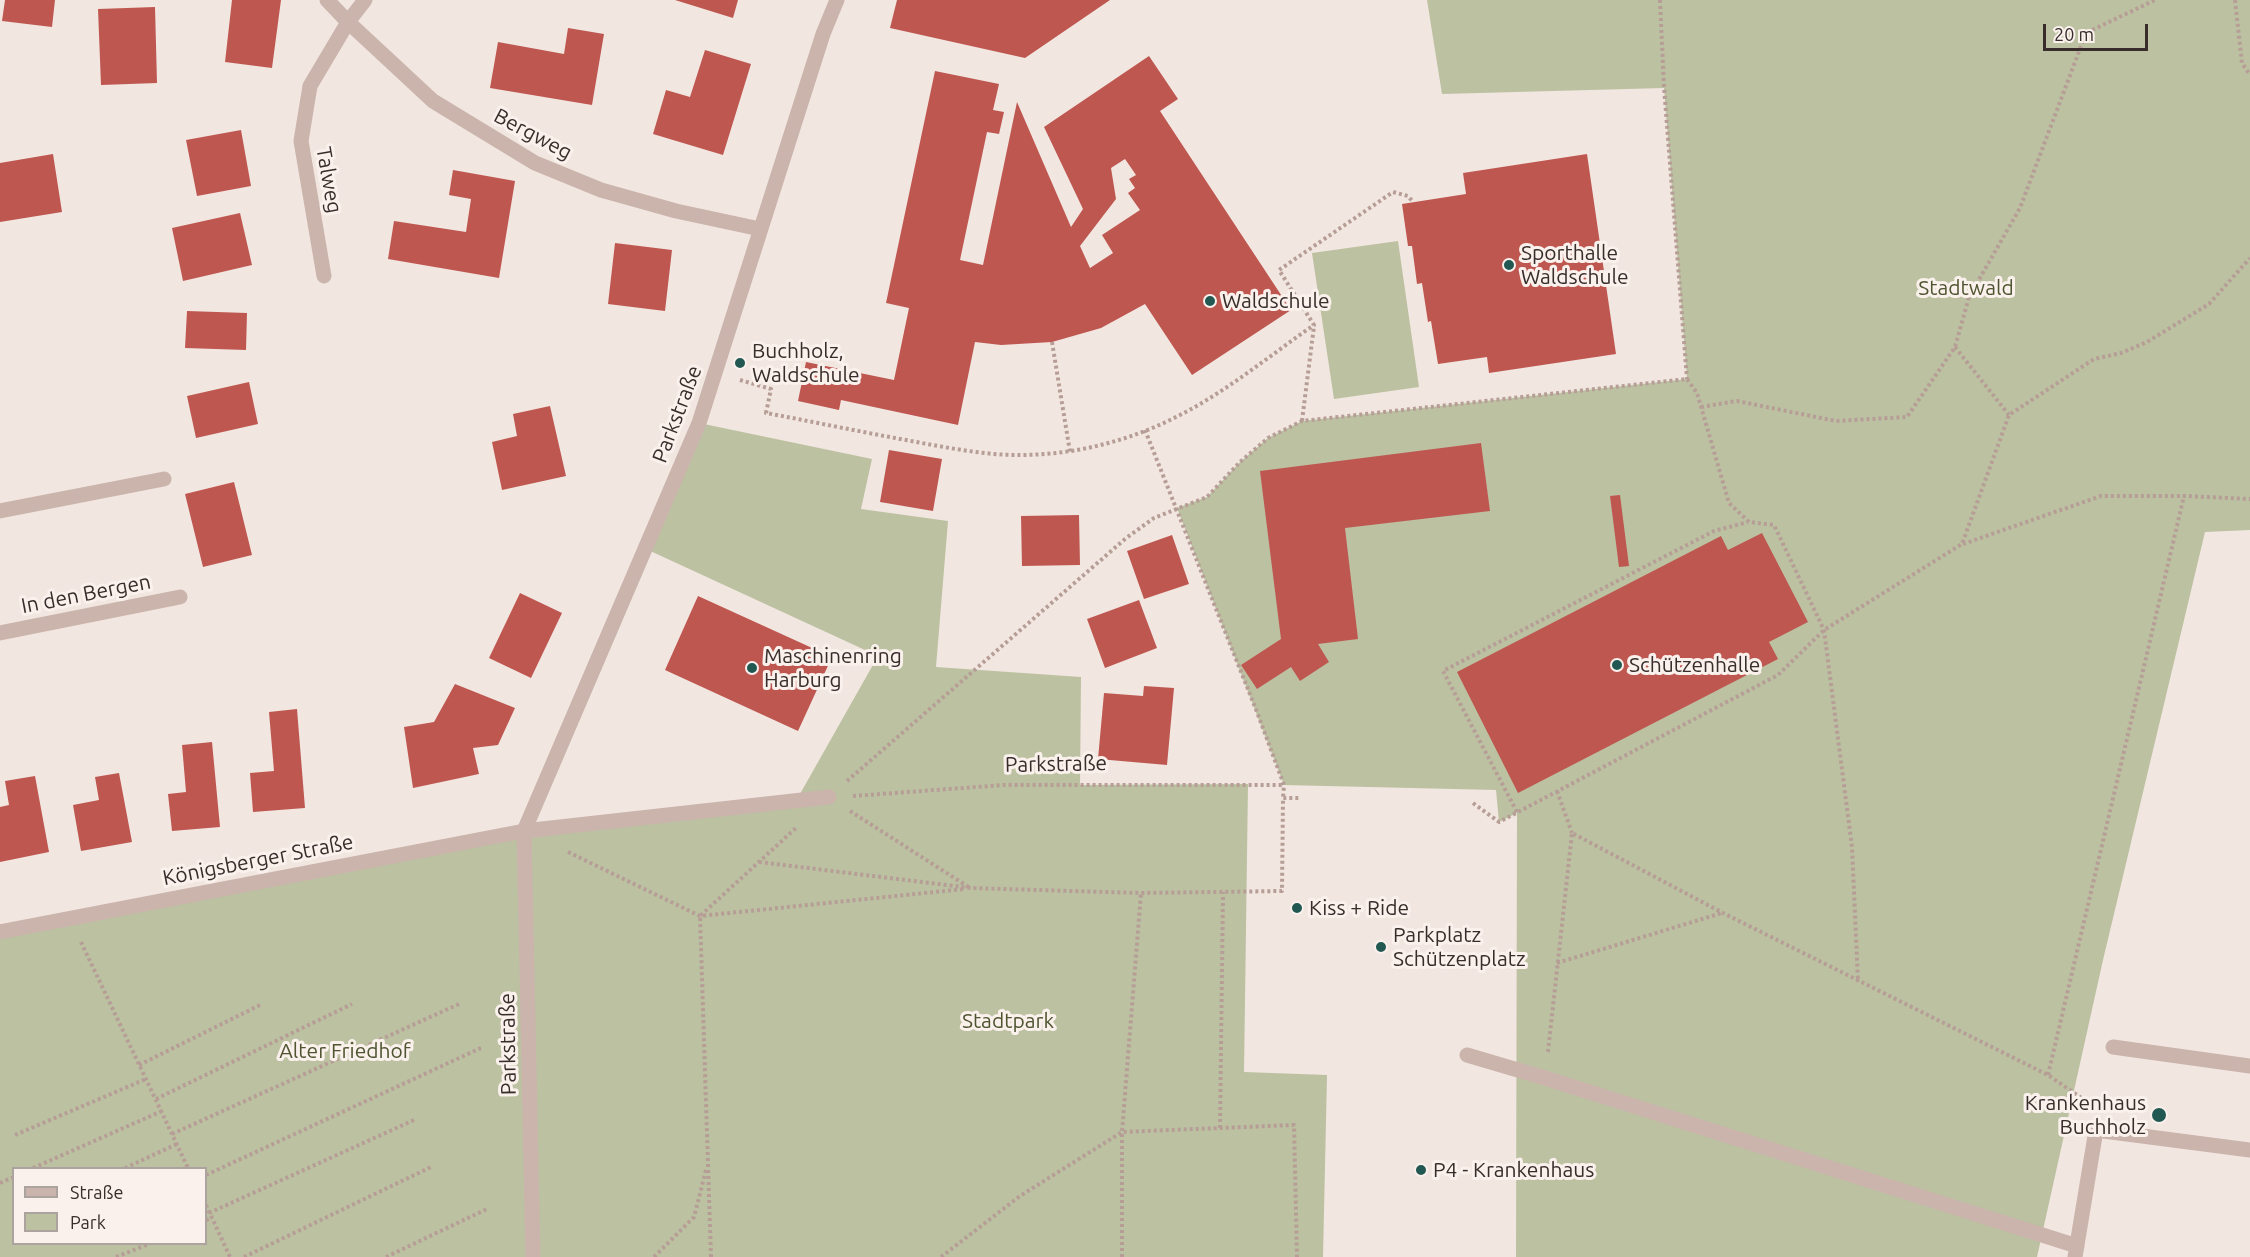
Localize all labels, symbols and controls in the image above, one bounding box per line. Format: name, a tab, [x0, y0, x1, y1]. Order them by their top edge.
scale bar	[2046, 12, 2151, 50]
text: 20 m	[2054, 24, 2094, 44]
street label: Bergweg	[490, 103, 576, 165]
street label: Talweg	[311, 145, 347, 215]
place label: Sporthalle Waldschule	[1521, 240, 1629, 290]
marker: Sporthalle Waldschule	[1502, 258, 1516, 272]
park label: Stadtwald	[1918, 275, 2014, 301]
place label: Waldschule	[1222, 288, 1330, 314]
marker: Waldschule	[1203, 294, 1217, 308]
place label: Buchholz, Waldschule	[752, 338, 860, 388]
marker: Buchholz, Waldschule	[733, 356, 747, 370]
street label: Parkstraße	[647, 362, 707, 466]
street label: In den Bergen	[19, 569, 153, 619]
place label: Maschinenring Harburg	[764, 643, 902, 693]
place label: Schützenhalle	[1629, 652, 1760, 678]
marker: Schützenhalle	[1610, 658, 1624, 672]
marker: Maschinenring Harburg	[745, 661, 759, 675]
street label: Parkstraße	[1005, 751, 1107, 777]
street label: Königsberger Straße	[161, 829, 355, 891]
place label: Kiss + Ride	[1309, 895, 1409, 921]
marker: Kiss + Ride	[1290, 901, 1304, 915]
place label: Parkplatz Schützenplatz	[1393, 922, 1526, 972]
marker: Parkplatz Schützenplatz	[1374, 940, 1388, 954]
street label: Parkstraße	[495, 993, 521, 1095]
park label: Stadtpark	[962, 1008, 1054, 1034]
park label: Alter Friedhof	[279, 1038, 411, 1064]
place label: Krankenhaus Buchholz	[2025, 1090, 2146, 1140]
marker: Krankenhaus Buchholz	[2150, 1106, 2168, 1124]
place label: P4 - Krankenhaus	[1433, 1157, 1594, 1183]
marker: P4 - Krankenhaus	[1414, 1163, 1428, 1177]
legend	[12, 1167, 207, 1245]
text: Straße	[70, 1182, 123, 1202]
text: Park	[70, 1212, 106, 1232]

